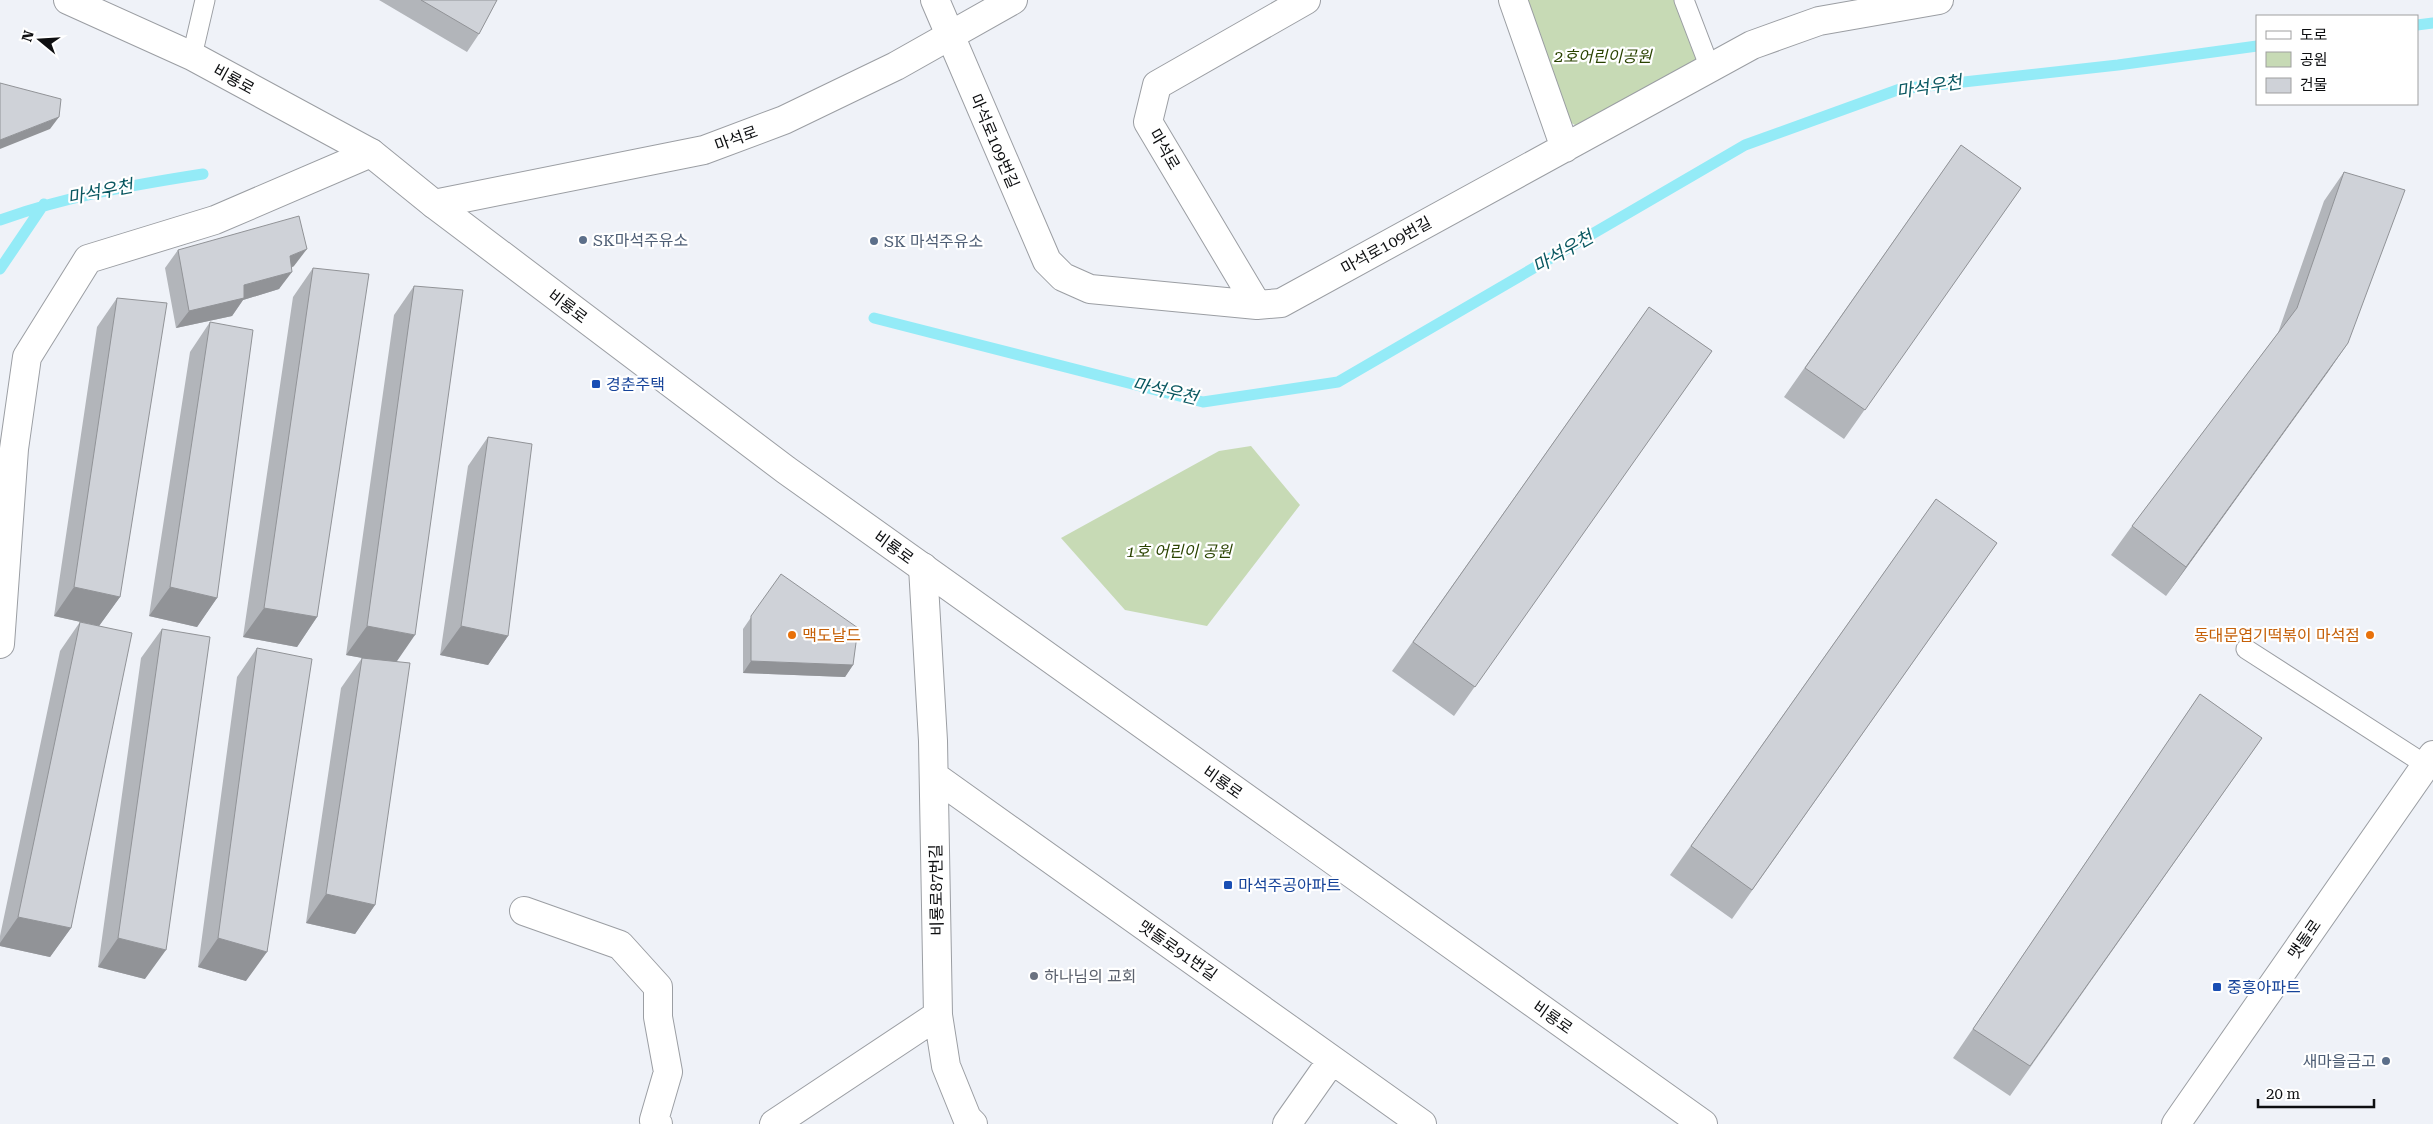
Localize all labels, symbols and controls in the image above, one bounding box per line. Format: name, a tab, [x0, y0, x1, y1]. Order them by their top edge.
north arrow	[15, 15, 65, 65]
legend	[2256, 15, 2418, 105]
text: 도로	[2300, 26, 2328, 44]
text: N	[18, 28, 37, 44]
park label: 2호어린이공원	[1553, 47, 1653, 66]
text: 공원	[2300, 51, 2328, 69]
street label: 비룡로	[210, 60, 258, 99]
water label: 마석우천	[1895, 71, 1966, 102]
text: 건물	[2300, 76, 2328, 94]
street label: 마석로109번길	[966, 91, 1023, 191]
street label: 마석로	[712, 122, 760, 155]
street label: 마석로	[1145, 125, 1184, 173]
water label: 마석우천	[65, 174, 137, 208]
street label: 마석로109번길	[1338, 213, 1435, 278]
water label: 마석우천	[1529, 225, 1599, 277]
place label: SK마석주유소	[593, 231, 688, 250]
place label: SK 마석주유소	[884, 232, 983, 251]
marker: SK마석주유소	[577, 234, 589, 246]
marker: SK 마석주유소	[868, 235, 880, 247]
street label: 비룡로	[544, 286, 591, 327]
water label: 마석우천	[1130, 373, 1202, 409]
place label: 경춘주택	[606, 375, 665, 394]
marker: 경춘주택	[590, 378, 602, 390]
street label: 비룡로	[870, 527, 917, 568]
park label: 1호 어린이 공원	[1126, 542, 1233, 561]
place label: 맥도날드	[802, 626, 861, 645]
place label: 동대문엽기떡볶이 마석점	[2194, 626, 2360, 645]
marker: 맥도날드	[786, 629, 798, 641]
marker: 동대문엽기떡볶이 마석점	[2364, 629, 2376, 641]
street label: 비룡로	[1199, 762, 1246, 803]
street label: 비룡로87번길	[926, 844, 947, 936]
place label: 마석주공아파트	[1238, 876, 1341, 895]
marker: 마석주공아파트	[1222, 879, 1234, 891]
street label: 맷돌로91번길	[1135, 916, 1221, 984]
street label: 맷돌로	[2284, 916, 2325, 963]
place label: 하나님의 교회	[1044, 967, 1136, 986]
marker: 하나님의 교회	[1028, 970, 1040, 982]
place label: 중흥아파트	[2227, 978, 2301, 997]
marker: 중흥아파트	[2211, 981, 2223, 993]
street label: 비룡로	[1529, 997, 1576, 1038]
place label: 새마을금고	[2302, 1052, 2376, 1071]
marker: 새마을금고	[2380, 1055, 2392, 1067]
scale bar	[2258, 1076, 2374, 1108]
text: 20 m	[2266, 1085, 2301, 1103]

